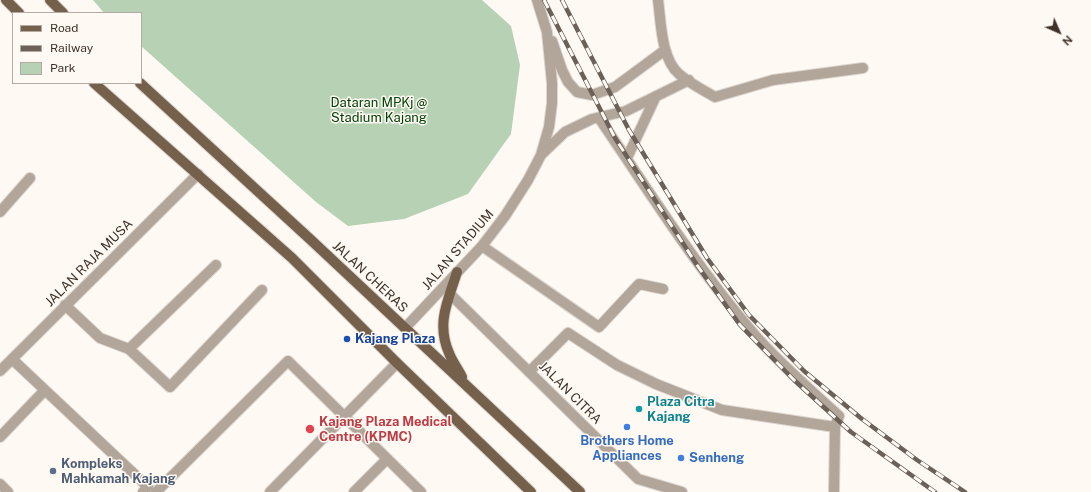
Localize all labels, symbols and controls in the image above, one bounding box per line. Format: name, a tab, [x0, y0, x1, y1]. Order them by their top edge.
legend	[12, 12, 142, 84]
north arrow	[1039, 12, 1079, 52]
text: Road	[50, 21, 78, 35]
text: N	[1060, 33, 1075, 48]
text: Railway	[50, 41, 93, 55]
text: Park	[50, 61, 76, 75]
park label: Dataran MPKj @ Stadium Kajang	[331, 95, 427, 126]
street label: JALAN STADIUM	[419, 207, 497, 293]
street label: JALAN RAJA MUSA	[42, 216, 136, 310]
street label: JALAN CHERAS	[329, 238, 411, 316]
place label: Kajang Plaza	[355, 331, 435, 347]
marker: Kajang Plaza	[342, 334, 352, 344]
street label: JALAN CITRA	[535, 358, 605, 428]
place label: Plaza Citra Kajang	[647, 394, 715, 425]
marker: Plaza Citra Kajang	[634, 404, 644, 414]
place label: Kajang Plaza Medical Centre (KPMC)	[319, 414, 452, 445]
marker: Brothers Home Appliances	[622, 422, 632, 432]
marker: Kajang Plaza Medical Centre (KPMC)	[304, 423, 316, 435]
place label: Brothers Home Appliances	[580, 433, 674, 464]
place label: Senheng	[689, 450, 744, 466]
marker: Senheng	[676, 453, 686, 463]
place label: Kompleks Mahkamah Kajang	[61, 456, 176, 487]
marker: Kompleks Mahkamah Kajang	[48, 466, 58, 476]

